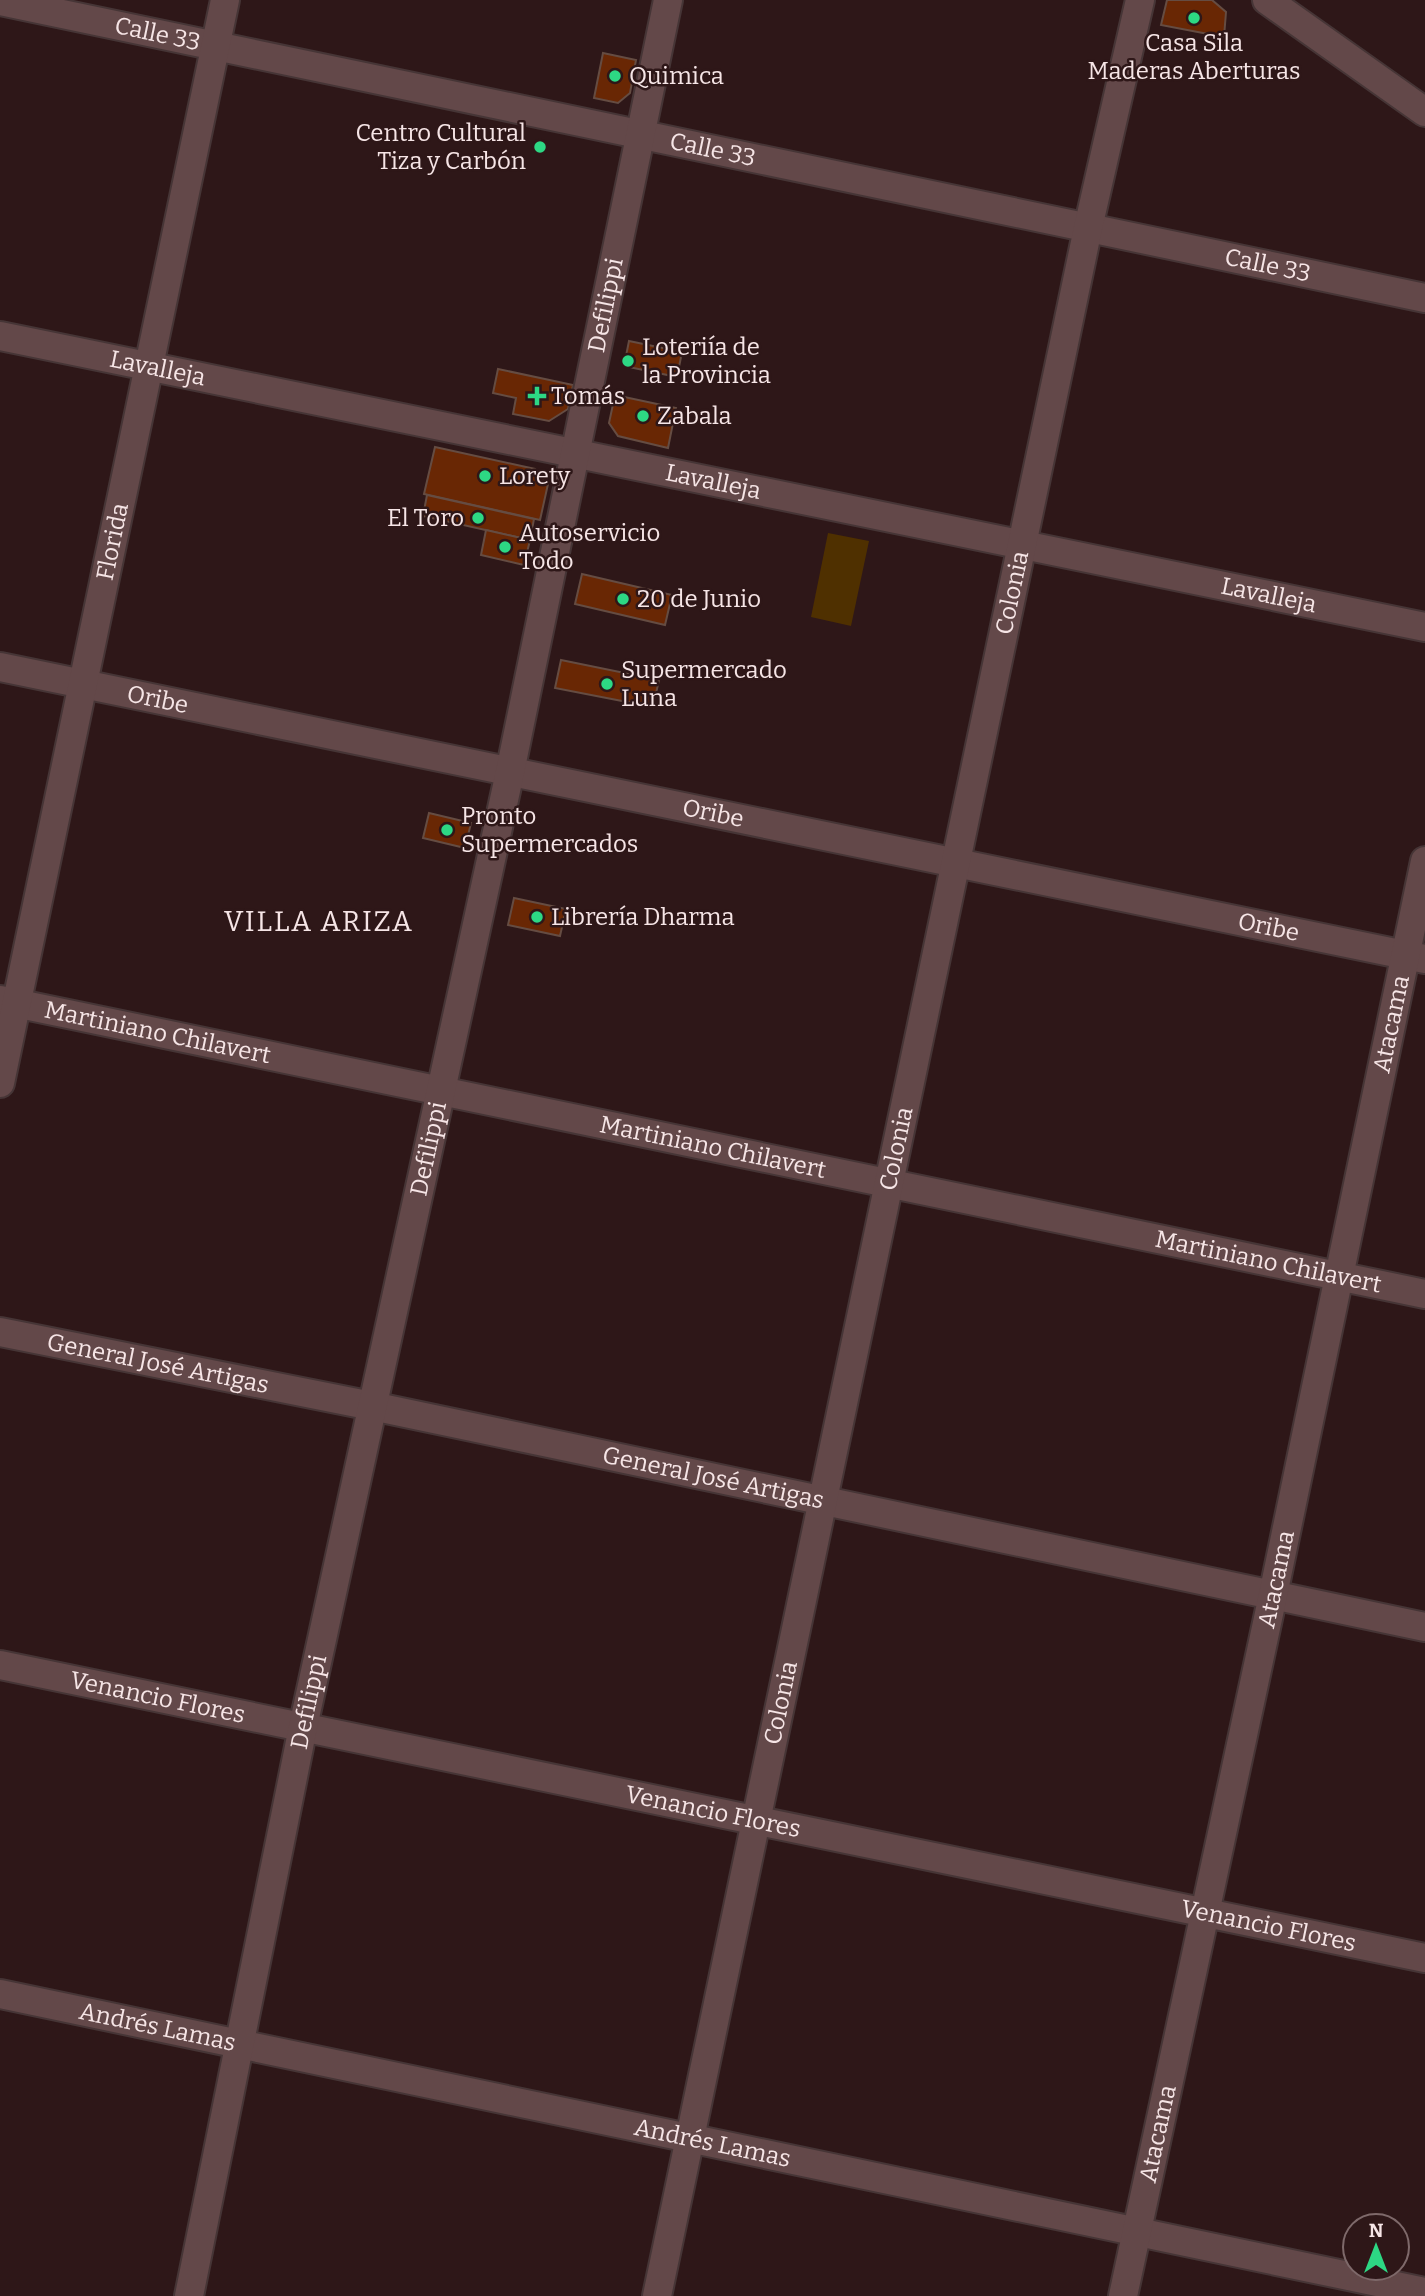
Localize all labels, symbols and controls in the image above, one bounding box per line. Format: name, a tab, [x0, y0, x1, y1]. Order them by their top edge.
marker: Casa Sila Maderas Aberturas	[1186, 10, 1202, 26]
street label: Calle 33	[112, 11, 203, 56]
place label: Casa Sila Maderas Aberturas	[1087, 29, 1301, 85]
place label: Quimica	[629, 62, 724, 90]
marker: Quimica	[607, 68, 623, 84]
place label: Centro Cultural Tiza y Carbón	[355, 119, 526, 175]
street label: Calle 33	[667, 127, 758, 172]
marker: Centro Cultural Tiza y Carbón	[532, 139, 548, 155]
street label: Calle 33	[1222, 243, 1313, 288]
street label: Defilippi	[582, 255, 629, 355]
place label: Loteriía de la Provincia	[642, 333, 771, 389]
street label: Lavalleja	[107, 345, 208, 392]
marker: Loteriía de la Provincia	[620, 353, 636, 369]
place label: Tomás	[551, 382, 625, 410]
marker: Tomás	[529, 388, 545, 404]
place label: Zabala	[657, 402, 732, 430]
marker: Zabala	[635, 408, 651, 424]
street label: Lavalleja	[663, 458, 764, 505]
place label: Lorety	[499, 462, 570, 490]
marker: Lorety	[477, 468, 493, 484]
street label: Florida	[91, 500, 134, 583]
place label: El Toro	[387, 504, 464, 532]
marker: El Toro	[470, 510, 486, 526]
place label: Autoservicio Todo	[519, 519, 660, 575]
marker: Autoservicio Todo	[497, 539, 513, 555]
street label: Colonia	[990, 548, 1034, 637]
street label: Lavalleja	[1218, 572, 1319, 619]
place label: 20 de Junio	[637, 585, 761, 613]
marker: 20 de Junio	[615, 591, 631, 607]
place label: Supermercado Luna	[621, 656, 787, 712]
marker: Supermercado Luna	[599, 676, 615, 692]
street label: Oribe	[125, 679, 191, 719]
street label: Oribe	[680, 793, 746, 833]
place label: Pronto Supermercados	[461, 802, 638, 858]
marker: Pronto Supermercados	[439, 822, 455, 838]
place label: Librería Dharma	[551, 903, 735, 931]
district label: VILLA ARIZA	[224, 905, 414, 938]
street label: Oribe	[1235, 907, 1302, 947]
marker: Librería Dharma	[529, 909, 545, 925]
street label: Atacama	[1368, 973, 1415, 1075]
street label: Martiniano Chilavert	[42, 996, 274, 1070]
street label: Defilippi	[405, 1099, 452, 1199]
street label: Colonia	[874, 1104, 918, 1193]
street label: Martiniano Chilavert	[597, 1110, 829, 1184]
street label: Martiniano Chilavert	[1153, 1225, 1384, 1299]
street label: General José Artigas	[45, 1328, 271, 1399]
street label: General José Artigas	[600, 1441, 827, 1514]
street label: Atacama	[1252, 1528, 1300, 1631]
street label: Defilippi	[285, 1652, 332, 1752]
street label: Colonia	[758, 1658, 803, 1747]
street label: Venancio Flores	[68, 1666, 248, 1729]
street label: Venancio Flores	[623, 1780, 803, 1843]
street label: Venancio Flores	[1178, 1894, 1358, 1957]
street label: Andrés Lamas	[77, 1997, 238, 2057]
street label: Atacama	[1134, 2082, 1182, 2185]
street label: Andrés Lamas	[632, 2113, 793, 2173]
north arrow	[1341, 2212, 1411, 2282]
text: N	[1369, 2219, 1384, 2242]

